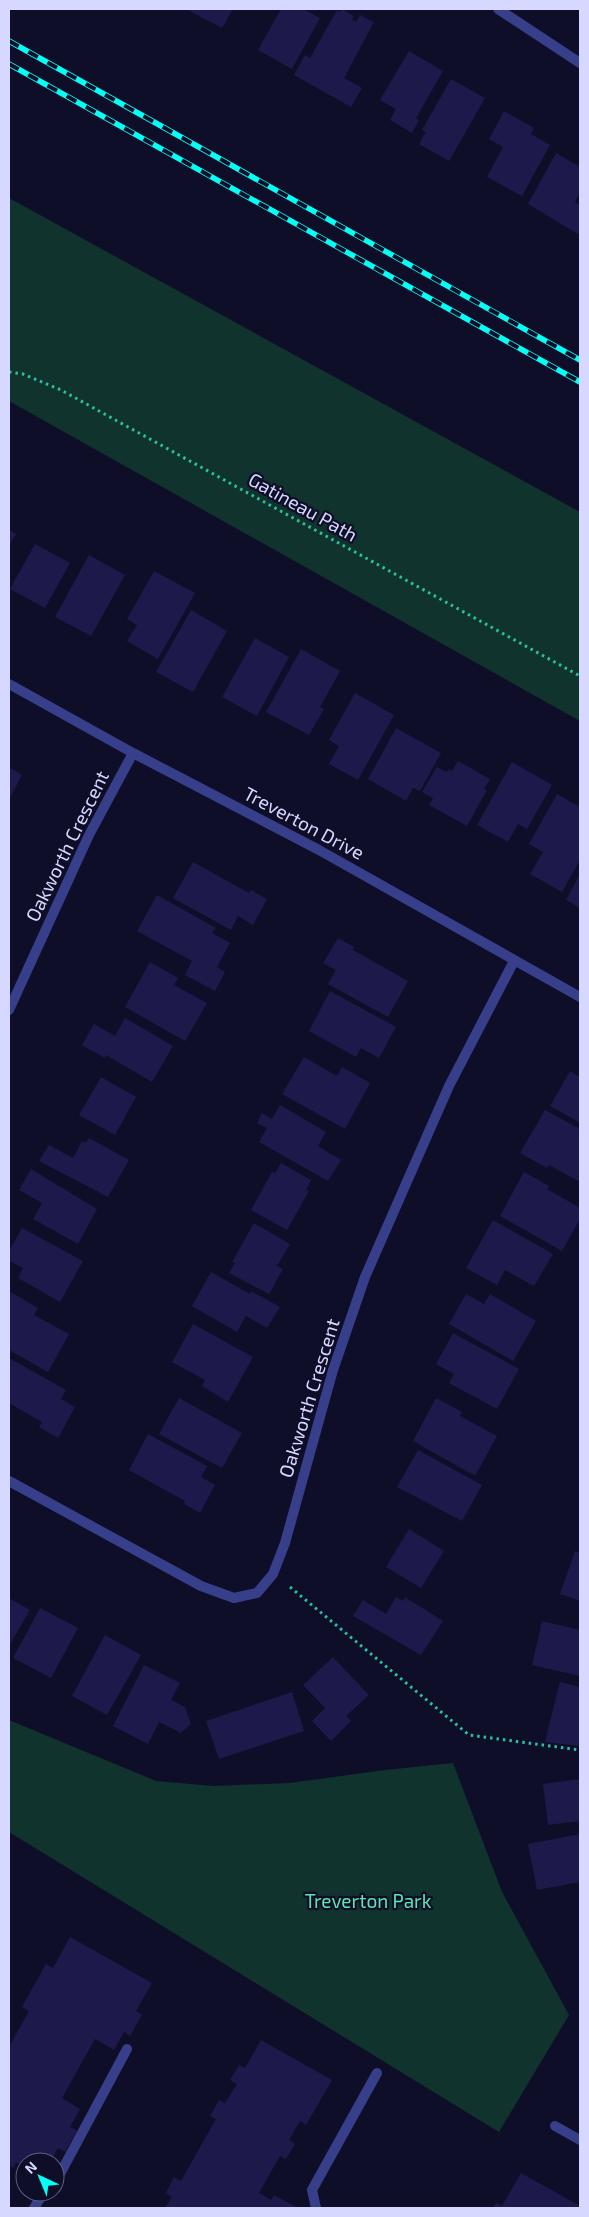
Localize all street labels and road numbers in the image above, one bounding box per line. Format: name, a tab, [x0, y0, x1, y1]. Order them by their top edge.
street label: Gatineau Path	[245, 467, 362, 546]
street label: Oakworth Crescent	[20, 767, 113, 925]
street label: Treverton Drive	[240, 781, 368, 864]
street label: Oakworth Crescent	[273, 1316, 344, 1480]

